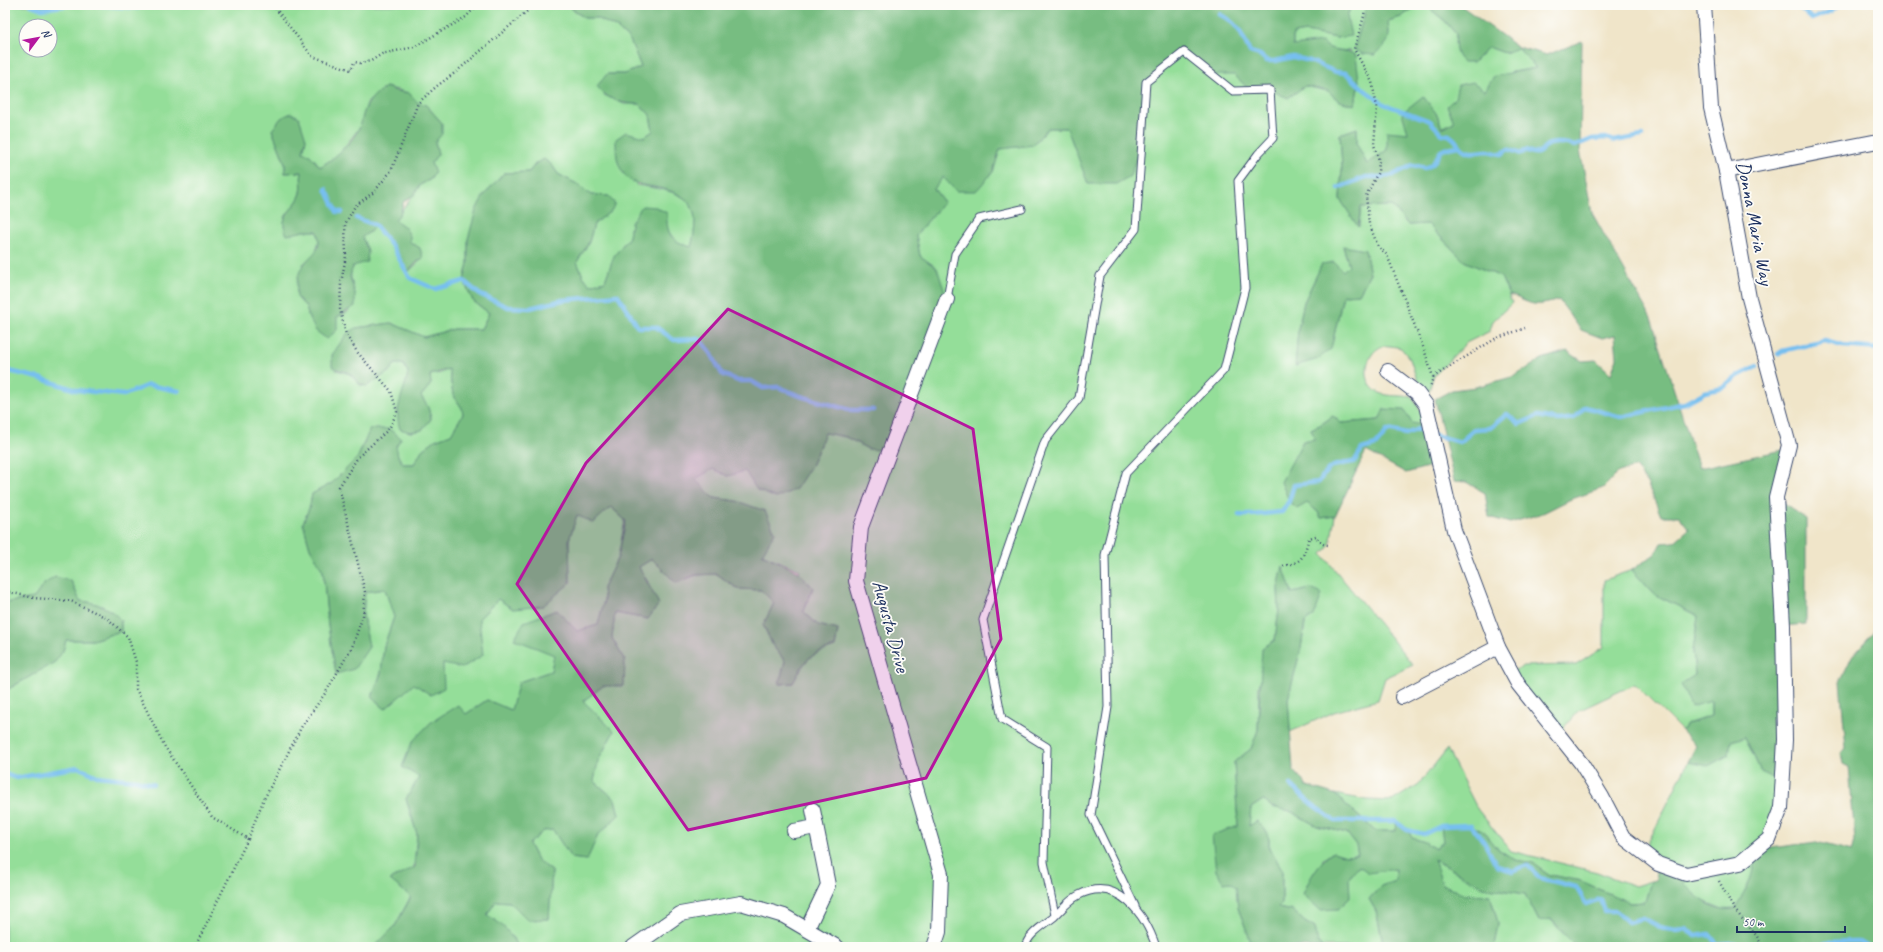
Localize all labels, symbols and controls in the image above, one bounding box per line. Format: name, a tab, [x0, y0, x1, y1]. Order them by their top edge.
north arrow	[18, 18, 58, 58]
text: N	[39, 26, 55, 41]
street label: Donna Maria Way	[1731, 159, 1780, 289]
street label: Augusta Drive	[867, 577, 916, 676]
scale bar	[1737, 908, 1845, 934]
text: 50 m	[1743, 914, 1765, 930]

